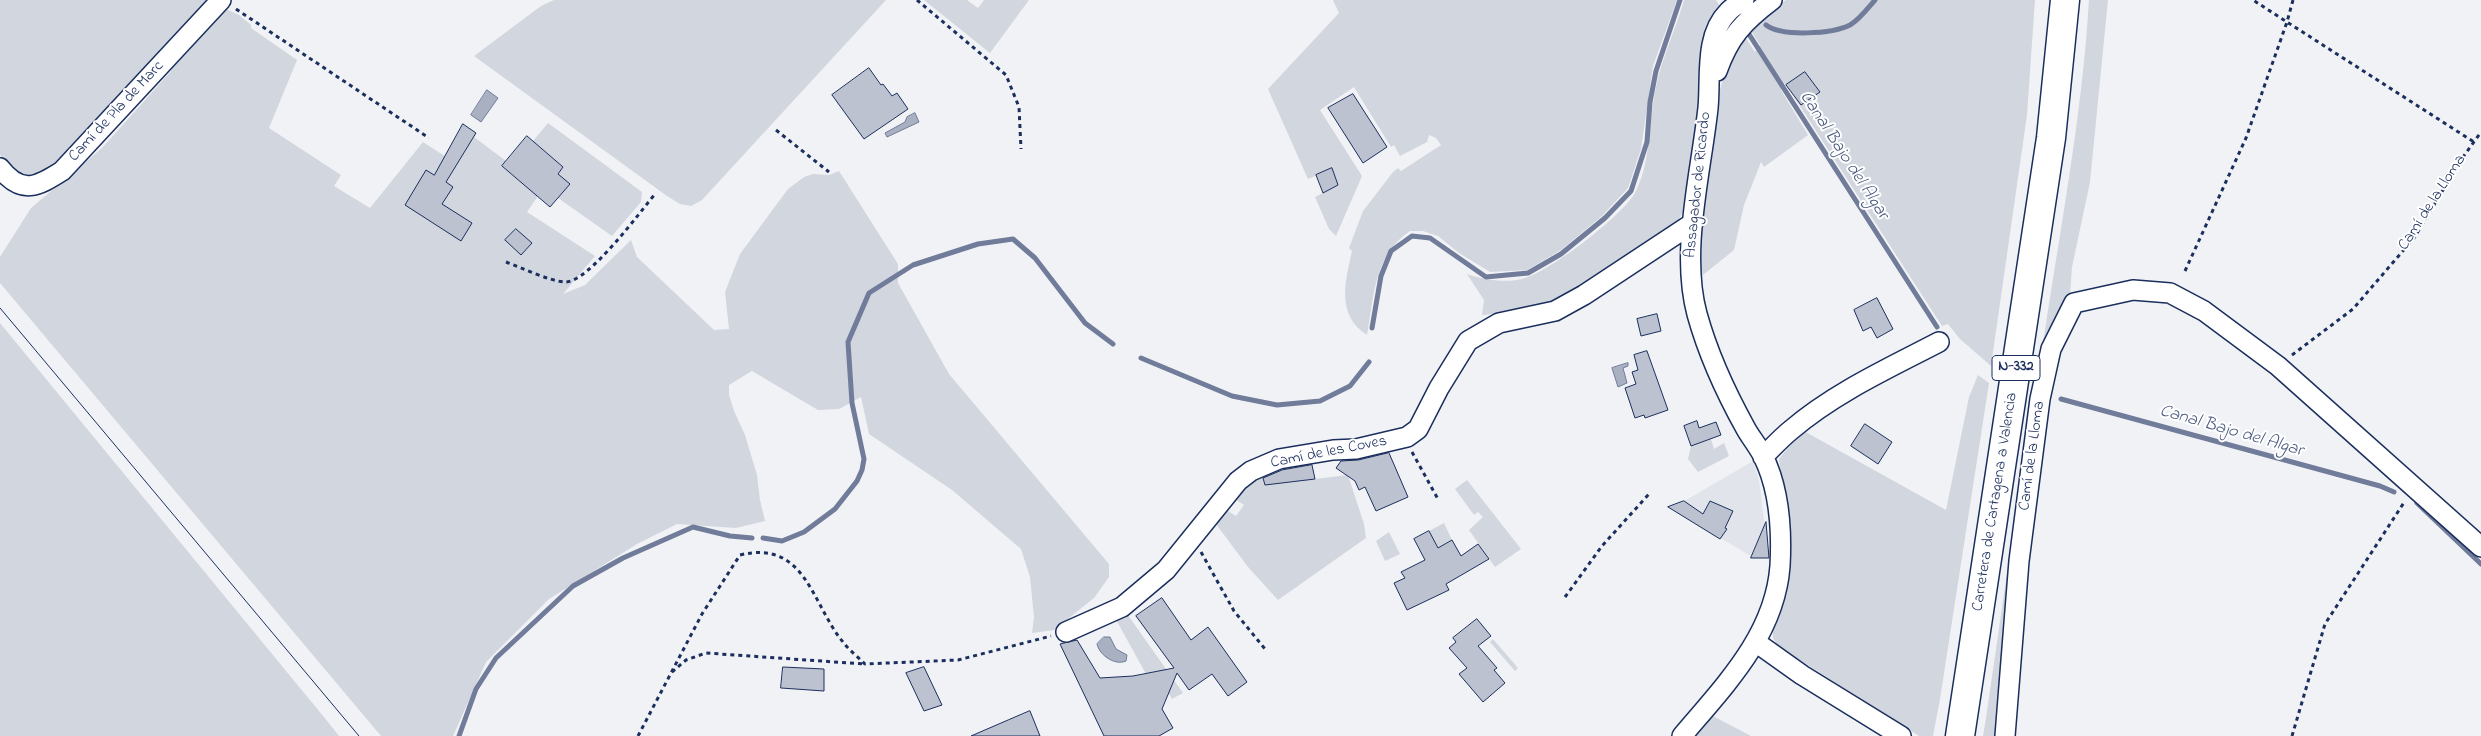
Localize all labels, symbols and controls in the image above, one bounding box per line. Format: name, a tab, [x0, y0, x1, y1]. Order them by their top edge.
street label: Camí de Pla de Marc	[65, 58, 169, 166]
water label: Canal Bajo del Algar	[1794, 88, 1892, 224]
street label: Assagador de Ricardo	[1682, 111, 1716, 259]
street label: Camí de la Lloma	[2395, 152, 2471, 254]
road number: N-332	[1992, 356, 2040, 380]
street label: Carretera de Cartagena a Valencia	[1969, 391, 2023, 613]
street label: Camí de la Lloma	[2016, 400, 2050, 512]
water label: Canal Bajo del Algar	[2157, 401, 2305, 463]
street label: Camí de les Coves	[1269, 432, 1389, 474]

